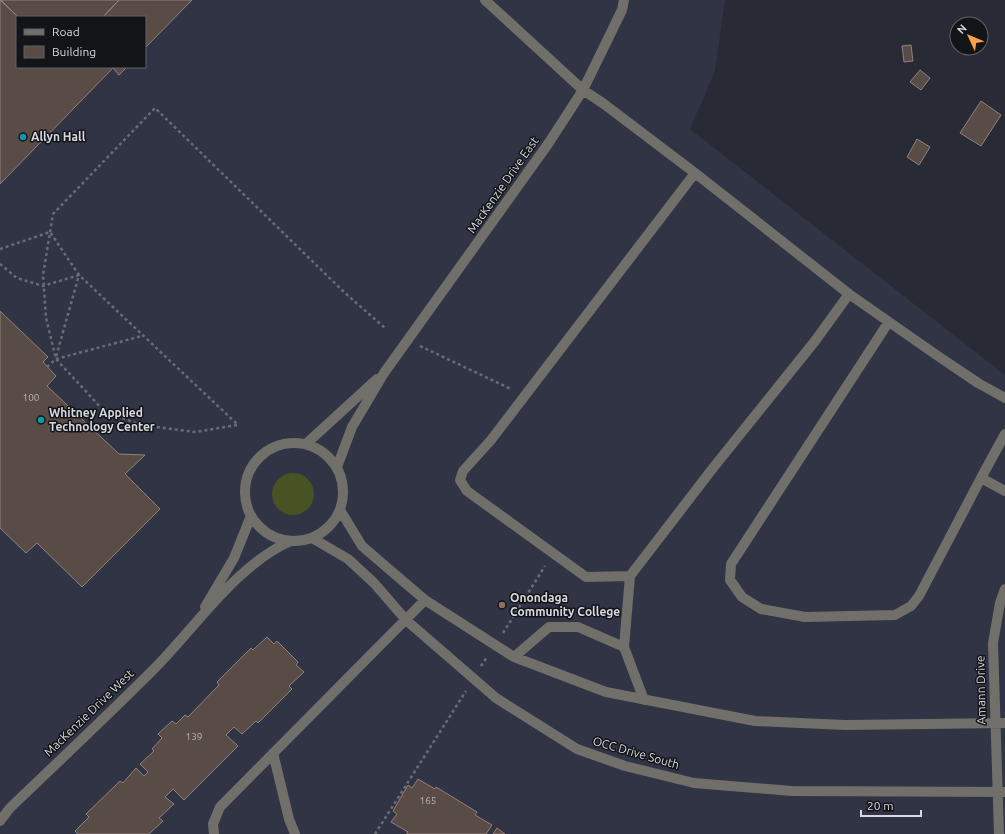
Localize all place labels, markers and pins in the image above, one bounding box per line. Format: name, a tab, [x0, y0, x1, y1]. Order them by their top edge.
place label: Allyn Hall	[31, 130, 86, 143]
marker: Allyn Hall	[18, 132, 28, 142]
place label: Whitney Applied Technology Center	[49, 406, 155, 433]
marker: Whitney Applied Technology Center	[36, 415, 46, 425]
place label: Onondaga Community College	[510, 591, 620, 618]
marker: Onondaga Community College	[497, 600, 507, 610]

